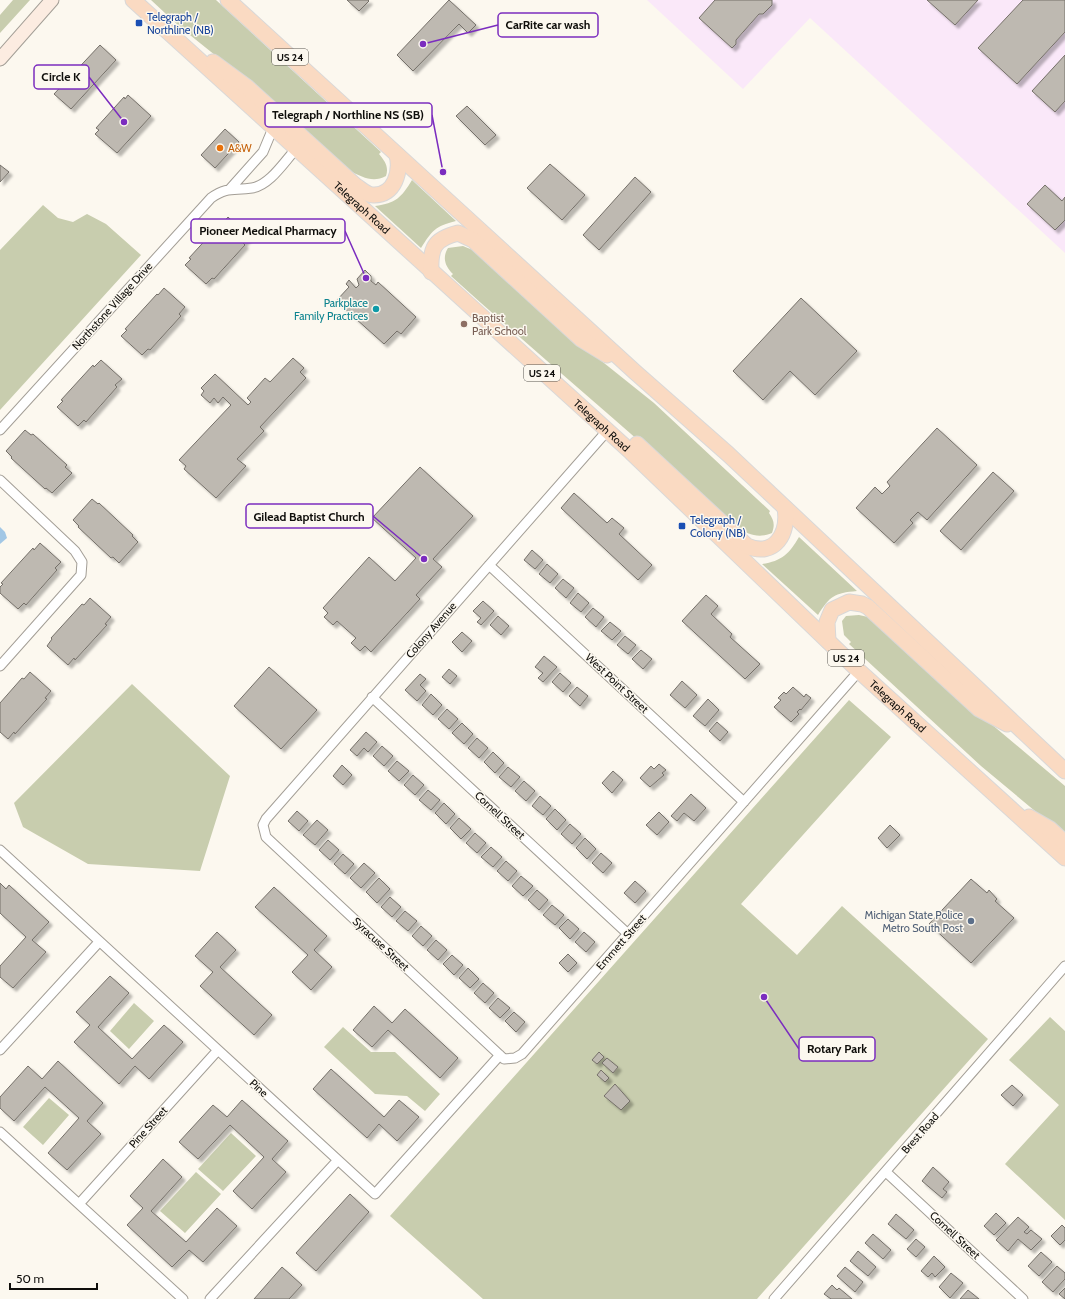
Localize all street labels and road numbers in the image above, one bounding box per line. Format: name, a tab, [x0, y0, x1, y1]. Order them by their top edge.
road number: US 24	[272, 49, 308, 65]
street label: Telegraph Road	[331, 178, 393, 237]
street label: Northstone Village Drive	[69, 259, 155, 353]
road number: US 24	[524, 365, 560, 381]
street label: Telegraph Road	[571, 396, 633, 455]
street label: Colony Avenue	[403, 599, 460, 661]
street label: West Point Street	[582, 650, 652, 716]
road number: US 24	[828, 650, 864, 666]
street label: Telegraph Road	[867, 677, 929, 735]
street label: Cornell Street	[472, 788, 528, 842]
street label: Emmett Street	[593, 911, 649, 973]
street label: Syracuse Street	[350, 914, 412, 974]
street label: Pine	[247, 1076, 271, 1100]
street label: Pine Street	[126, 1103, 170, 1151]
street label: Brest Road	[898, 1110, 942, 1156]
street label: Cornell Street	[927, 1208, 983, 1262]

